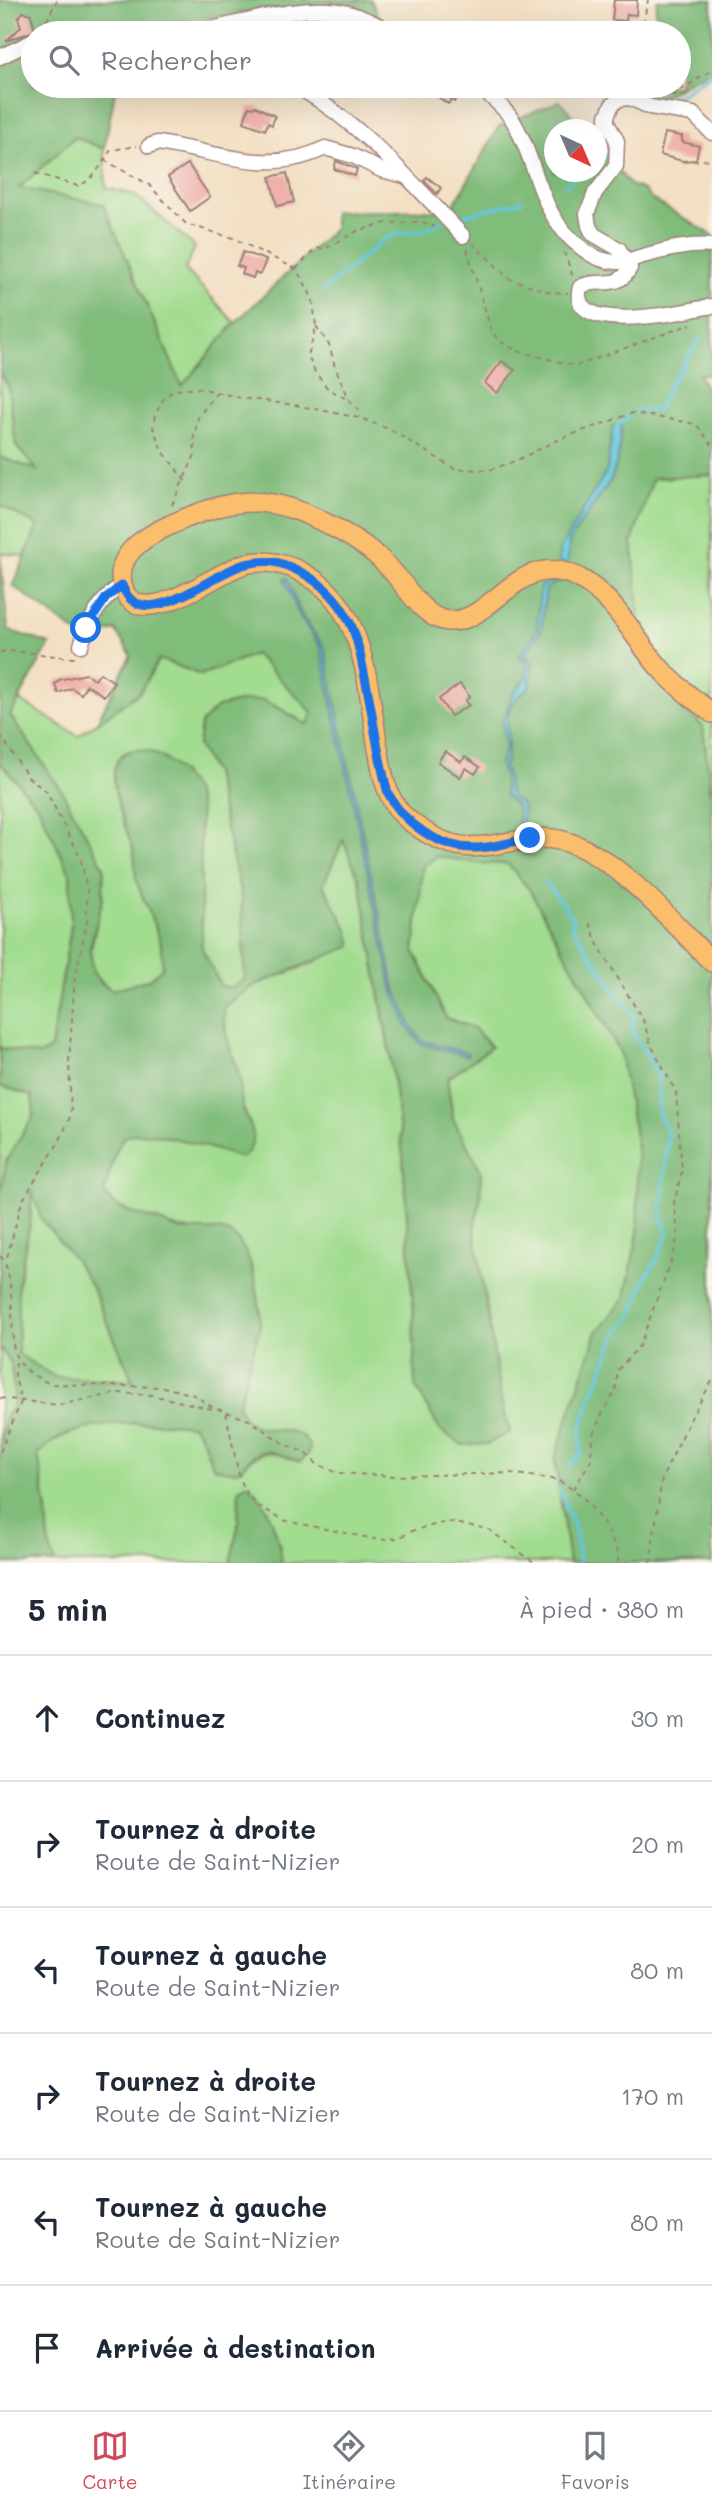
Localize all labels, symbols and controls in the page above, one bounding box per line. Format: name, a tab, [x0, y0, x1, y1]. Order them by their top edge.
search box	[21, 21, 691, 98]
icon: search	[45, 41, 83, 79]
text: Rechercher	[101, 43, 252, 77]
north arrow	[544, 119, 607, 182]
route start	[70, 612, 101, 643]
route end	[514, 822, 545, 853]
text: 5 min	[28, 1589, 108, 1629]
text: À pied · 380 m	[519, 1594, 684, 1624]
icon: ahead	[28, 1699, 66, 1737]
text: Continuez	[95, 1701, 225, 1735]
text: 30 m	[631, 1703, 684, 1733]
text: Tournez à droite	[95, 1812, 316, 1846]
icon: right	[28, 1825, 66, 1863]
text: 20 m	[631, 1829, 684, 1859]
text: Route de Saint-Nizier	[95, 1846, 340, 1876]
text: Tournez à gauche	[95, 1938, 327, 1972]
icon: left	[28, 1951, 66, 1989]
text: 80 m	[630, 1955, 684, 1985]
text: Route de Saint-Nizier	[95, 1972, 340, 2002]
text: Tournez à droite	[95, 2064, 316, 2098]
icon: right	[28, 2077, 66, 2115]
text: 170 m	[621, 2081, 684, 2111]
text: Route de Saint-Nizier	[95, 2098, 340, 2128]
text: Tournez à gauche	[95, 2190, 327, 2224]
icon: left	[28, 2203, 66, 2241]
text: 80 m	[630, 2207, 684, 2237]
text: Route de Saint-Nizier	[95, 2224, 340, 2254]
icon: arrive	[28, 2329, 66, 2367]
text: Arrivée à destination	[95, 2331, 375, 2365]
tab: Carte	[83, 2427, 138, 2494]
tab: Itinéraire	[303, 2427, 396, 2494]
tab: Favoris	[561, 2427, 629, 2494]

